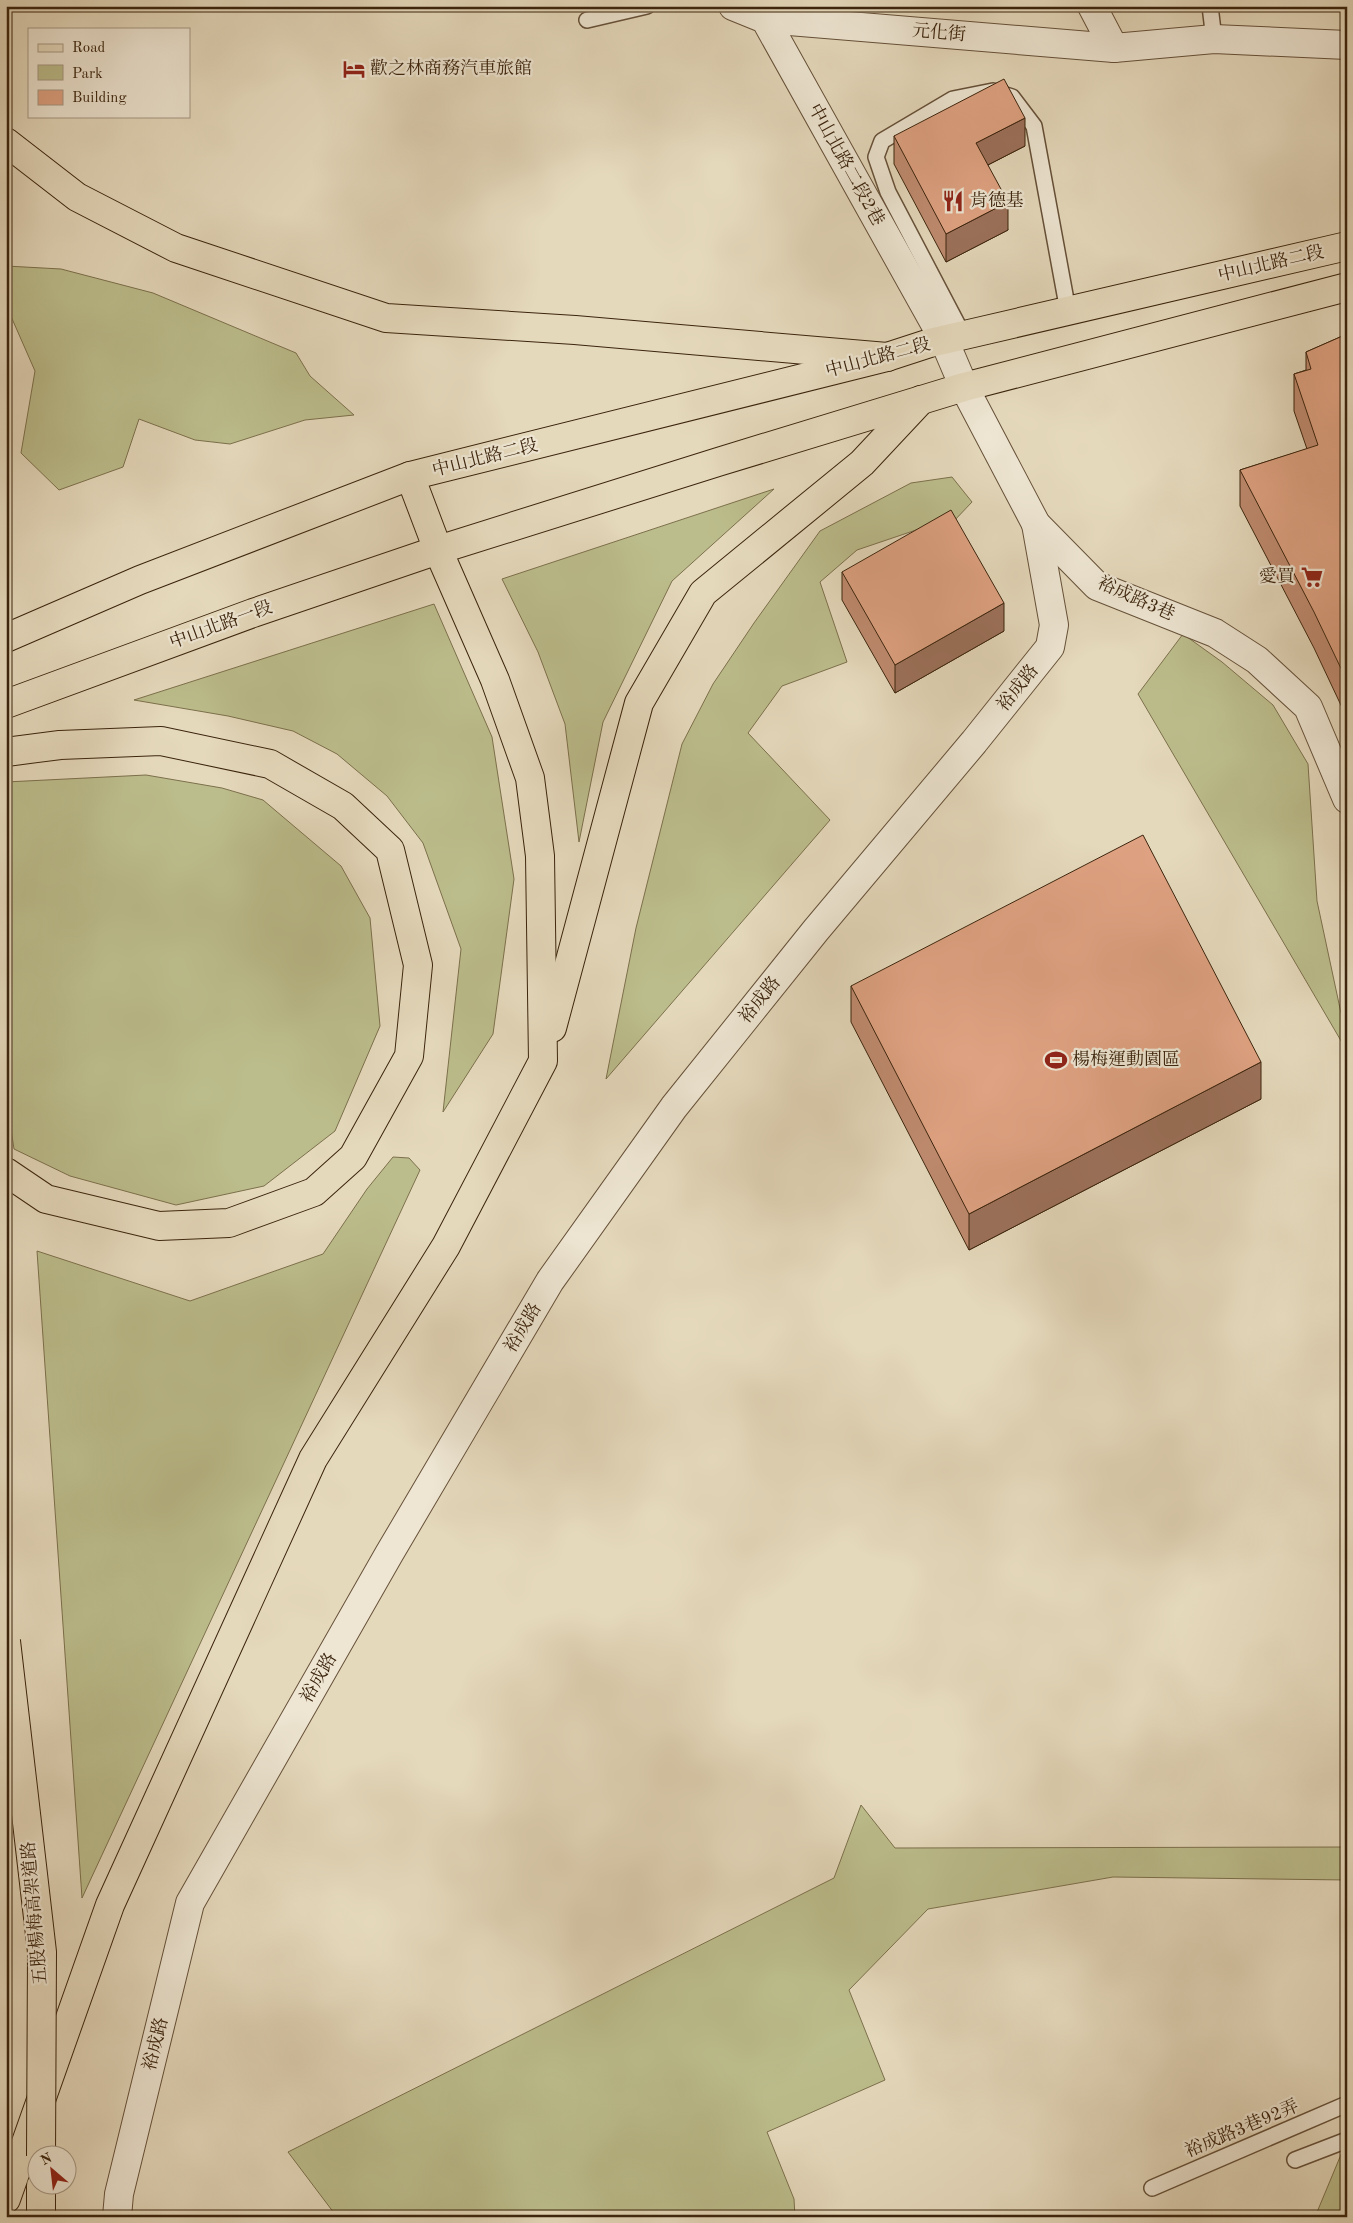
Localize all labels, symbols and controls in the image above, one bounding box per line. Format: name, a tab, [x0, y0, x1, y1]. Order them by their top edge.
street label: 元化街	[911, 20, 967, 44]
legend	[28, 28, 190, 118]
text: Road	[72, 41, 106, 56]
hotel icon: 歡之林商務汽車旅館	[341, 56, 367, 82]
place label: 歡之林商務汽車旅館	[370, 58, 532, 78]
text: Park	[72, 67, 103, 82]
text: Building	[72, 91, 127, 106]
street label: 中山北路二段2巷	[805, 100, 889, 229]
restaurant icon: 肯德基	[940, 188, 966, 214]
place label: 肯德基	[970, 190, 1024, 210]
street label: 中山北路二段	[1216, 241, 1326, 285]
street label: 中山北路二段	[823, 333, 932, 381]
street label: 中山北路二段	[430, 434, 540, 480]
supermarket icon: 愛買	[1299, 564, 1325, 590]
place label: 愛買	[1259, 566, 1295, 586]
street label: 裕成路3巷	[1095, 572, 1178, 624]
street label: 中山北路一段	[166, 596, 275, 652]
street label: 裕成路	[992, 660, 1042, 715]
street label: 裕成路	[734, 972, 784, 1027]
sports icon: 楊梅運動園區	[1043, 1047, 1069, 1073]
place label: 楊梅運動園區	[1072, 1049, 1180, 1069]
street label: 裕成路	[500, 1299, 545, 1356]
street label: 裕成路	[296, 1649, 340, 1706]
street label: 五股楊梅高架道路	[18, 1840, 50, 1986]
street label: 裕成路	[139, 2015, 171, 2072]
street label: 裕成路3巷92弄	[1182, 2095, 1301, 2161]
north arrow	[28, 2146, 78, 2196]
text: N	[38, 2151, 55, 2168]

